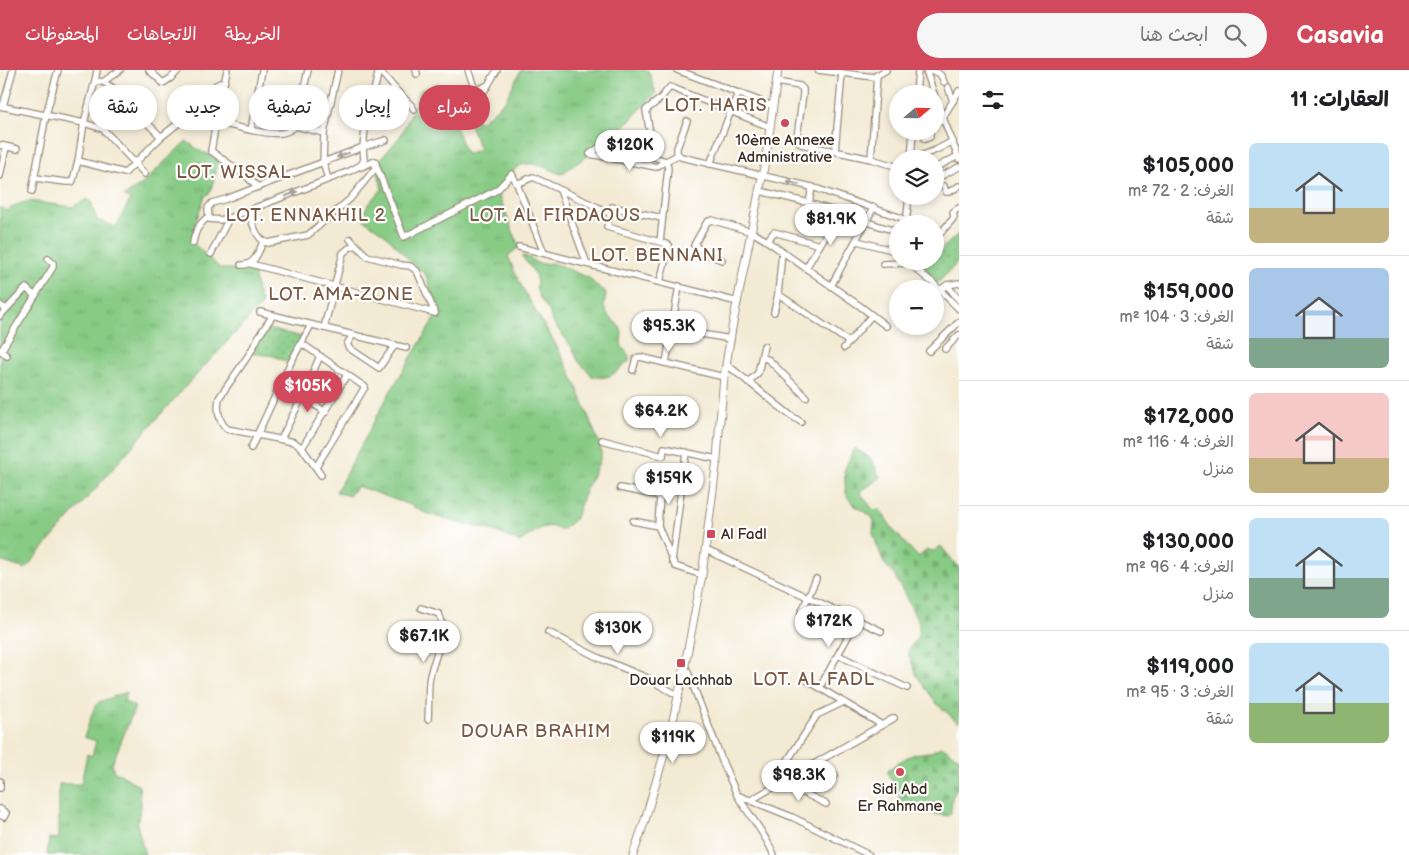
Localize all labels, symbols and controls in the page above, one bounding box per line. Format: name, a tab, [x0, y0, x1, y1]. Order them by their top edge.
search box	[917, 13, 1267, 58]
icon: search	[1221, 21, 1249, 49]
text: Casavia	[1297, 21, 1384, 50]
text: المحفوظات	[25, 24, 99, 45]
text: الاتجاهات	[127, 24, 197, 45]
text: الخريطة	[225, 24, 281, 45]
text: ابحث هنا	[1140, 24, 1209, 47]
chip: شقة	[89, 85, 157, 130]
chip: جديد	[167, 85, 239, 130]
chip: تصفية	[249, 85, 329, 130]
chip: إيجار	[339, 85, 409, 130]
chip: شراء	[419, 85, 490, 130]
north arrow	[889, 85, 944, 140]
map controls	[889, 85, 944, 335]
icon: filters	[979, 86, 1007, 114]
text: العقارات: 11	[1290, 87, 1389, 112]
district label: LOT. HARIS	[664, 95, 768, 116]
marker: 10ème Annexe Administrative	[779, 117, 791, 129]
pin: $120K	[595, 129, 665, 172]
place label: 10ème Annexe Administrative	[735, 131, 835, 167]
text: $120K	[606, 136, 654, 155]
button: layers	[889, 150, 944, 205]
one-way arrow	[335, 151, 350, 159]
text: $105,000	[1142, 153, 1234, 178]
district label: LOT. WISSAL	[176, 162, 292, 183]
icon: home	[1289, 163, 1349, 223]
one-way arrow	[786, 178, 801, 186]
text: الغرف: 2 · 72 m²	[1128, 182, 1234, 201]
one-way arrow	[284, 190, 299, 198]
pin: $81.9K	[790, 204, 872, 246]
district label: LOT. ENNAKHIL 2	[226, 205, 386, 226]
district label: LOT. AL FIRDAOUS	[469, 205, 641, 226]
text: شقة	[1206, 209, 1234, 228]
text: $81.9K	[806, 210, 856, 229]
button: +	[889, 215, 944, 270]
district label: LOT. BENNANI	[590, 245, 724, 266]
text: $159,000	[1143, 279, 1234, 304]
button: −	[889, 280, 944, 335]
district label: LOT. AMA-ZONE	[268, 284, 414, 305]
icon: home	[1289, 288, 1349, 348]
text: الغرف: 3 · 104 m²	[1119, 308, 1234, 327]
pin: $95.3K	[628, 310, 710, 353]
text: $95.3K	[643, 317, 695, 336]
text: شقة	[1206, 335, 1234, 354]
pin: $105K	[273, 370, 343, 413]
text: $105K	[284, 377, 332, 396]
pin: $64.2K	[620, 396, 702, 438]
text: $64.2K	[634, 402, 688, 421]
text: $172,000	[1143, 404, 1234, 429]
icon: home	[1289, 413, 1349, 473]
text: الغرف: 4 · 116 m²	[1123, 433, 1234, 452]
text: منزل	[1202, 460, 1234, 479]
pin: $159K	[634, 462, 704, 505]
text: $159K	[646, 469, 692, 488]
place label: Al Fadl	[721, 525, 766, 544]
marker: Al Fadl	[705, 528, 717, 540]
text: $130,000	[1142, 529, 1234, 554]
icon: home	[1289, 538, 1349, 598]
text: الغرف: 4 · 96 m²	[1126, 558, 1234, 577]
text: منزل	[1202, 585, 1234, 604]
pin: $172K	[794, 606, 864, 648]
pin: $130K	[583, 612, 653, 655]
text: $172K	[806, 612, 852, 631]
text: $130K	[594, 619, 642, 638]
pin: $67.1K	[383, 620, 465, 663]
text: $67.1K	[399, 627, 449, 646]
text: $119,000	[1146, 654, 1234, 679]
marker: Douar Lachhab	[675, 657, 687, 669]
icon: home	[1289, 663, 1349, 723]
district label: LOT. AL FADL	[753, 669, 875, 690]
place label: Douar Lachhab	[629, 671, 733, 690]
text: الغرف: 3 · 95 m²	[1126, 683, 1234, 702]
text: شقة	[1206, 710, 1234, 729]
district label: DOUAR BRAHIM	[461, 721, 611, 742]
pin: $119K	[638, 722, 708, 764]
text: $119K	[651, 728, 695, 747]
pin: $98.3K	[758, 760, 840, 802]
text: $98.3K	[772, 766, 826, 785]
marker: Sidi Abd Er Rahmane	[894, 766, 906, 778]
place label: Sidi Abd Er Rahmane	[857, 780, 943, 816]

